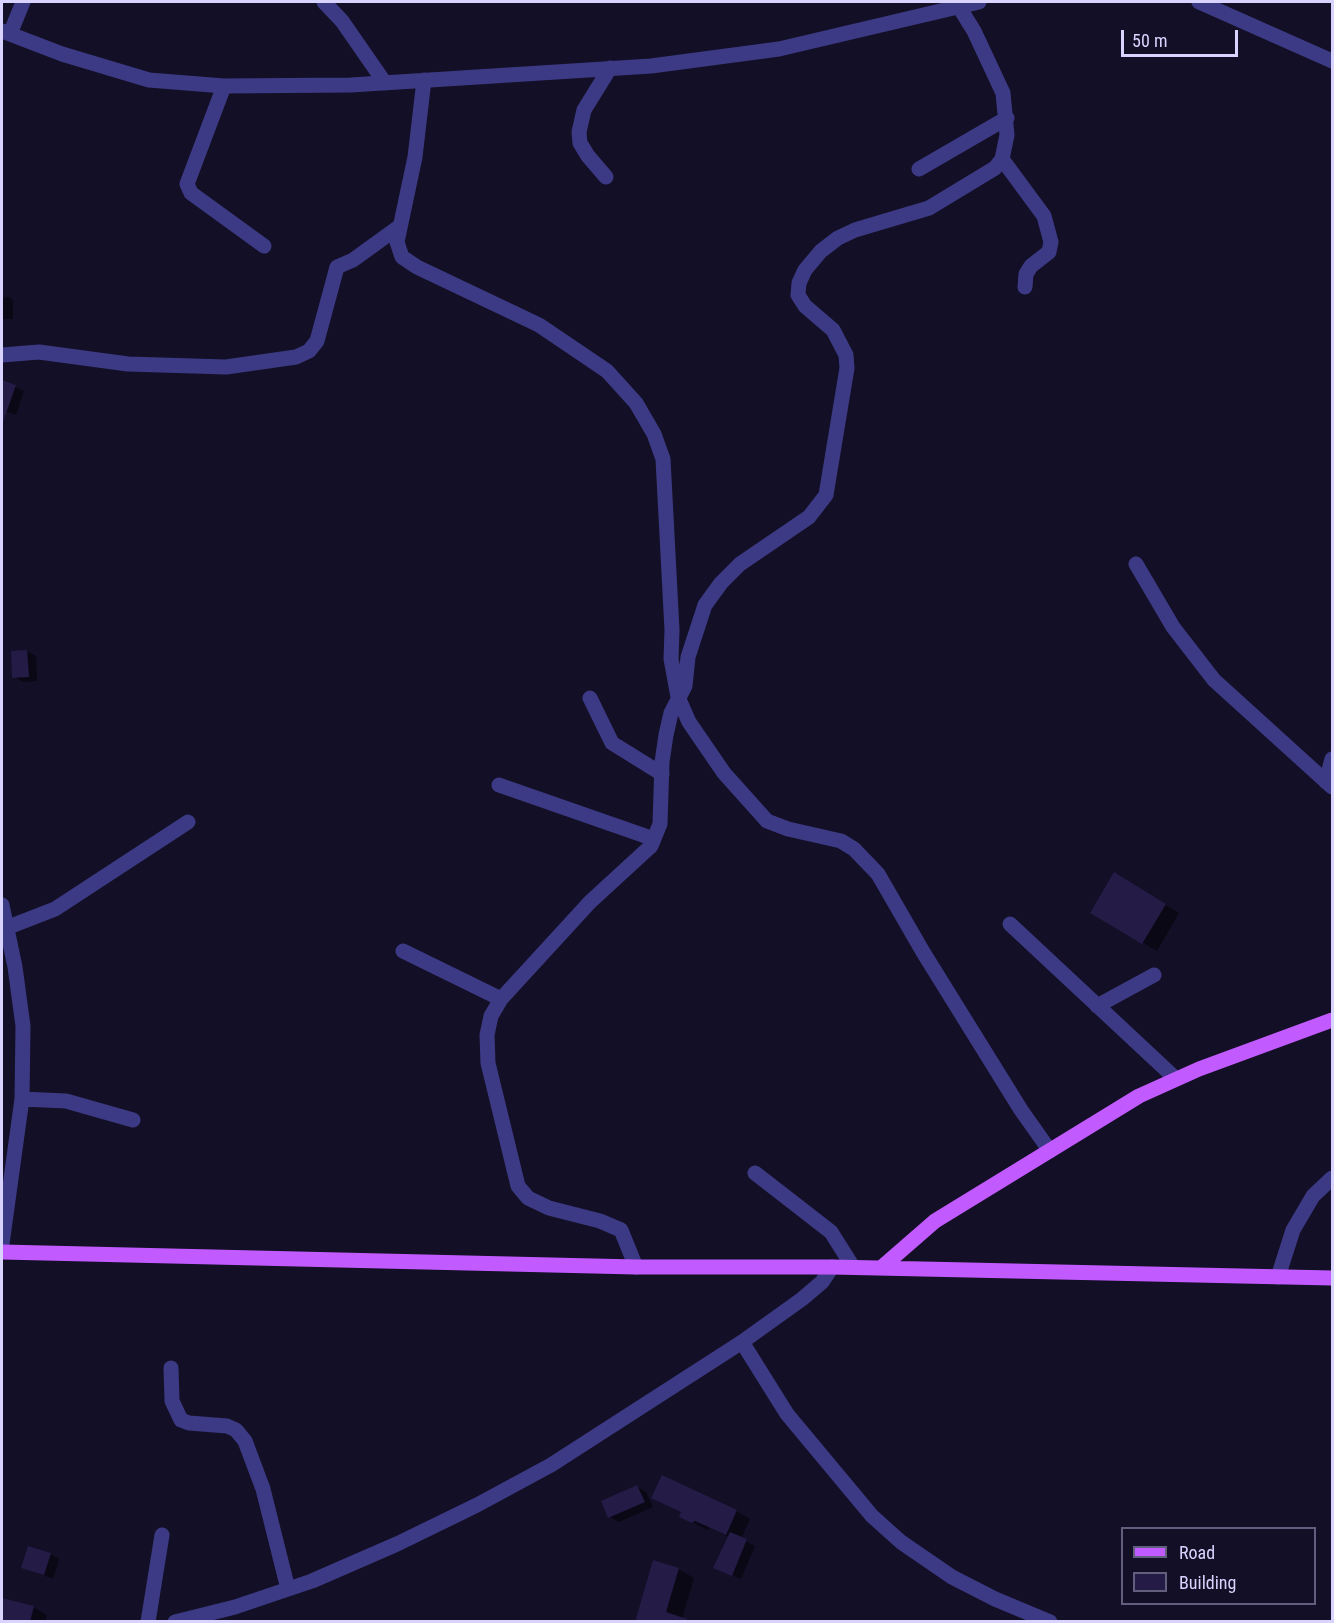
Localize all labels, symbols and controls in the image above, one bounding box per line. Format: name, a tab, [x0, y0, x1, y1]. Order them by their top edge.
scale bar	[1124, 18, 1241, 56]
text: 50 m	[1132, 30, 1167, 51]
legend	[1121, 1527, 1316, 1605]
text: Road	[1179, 1542, 1215, 1563]
text: Building	[1179, 1572, 1236, 1593]

